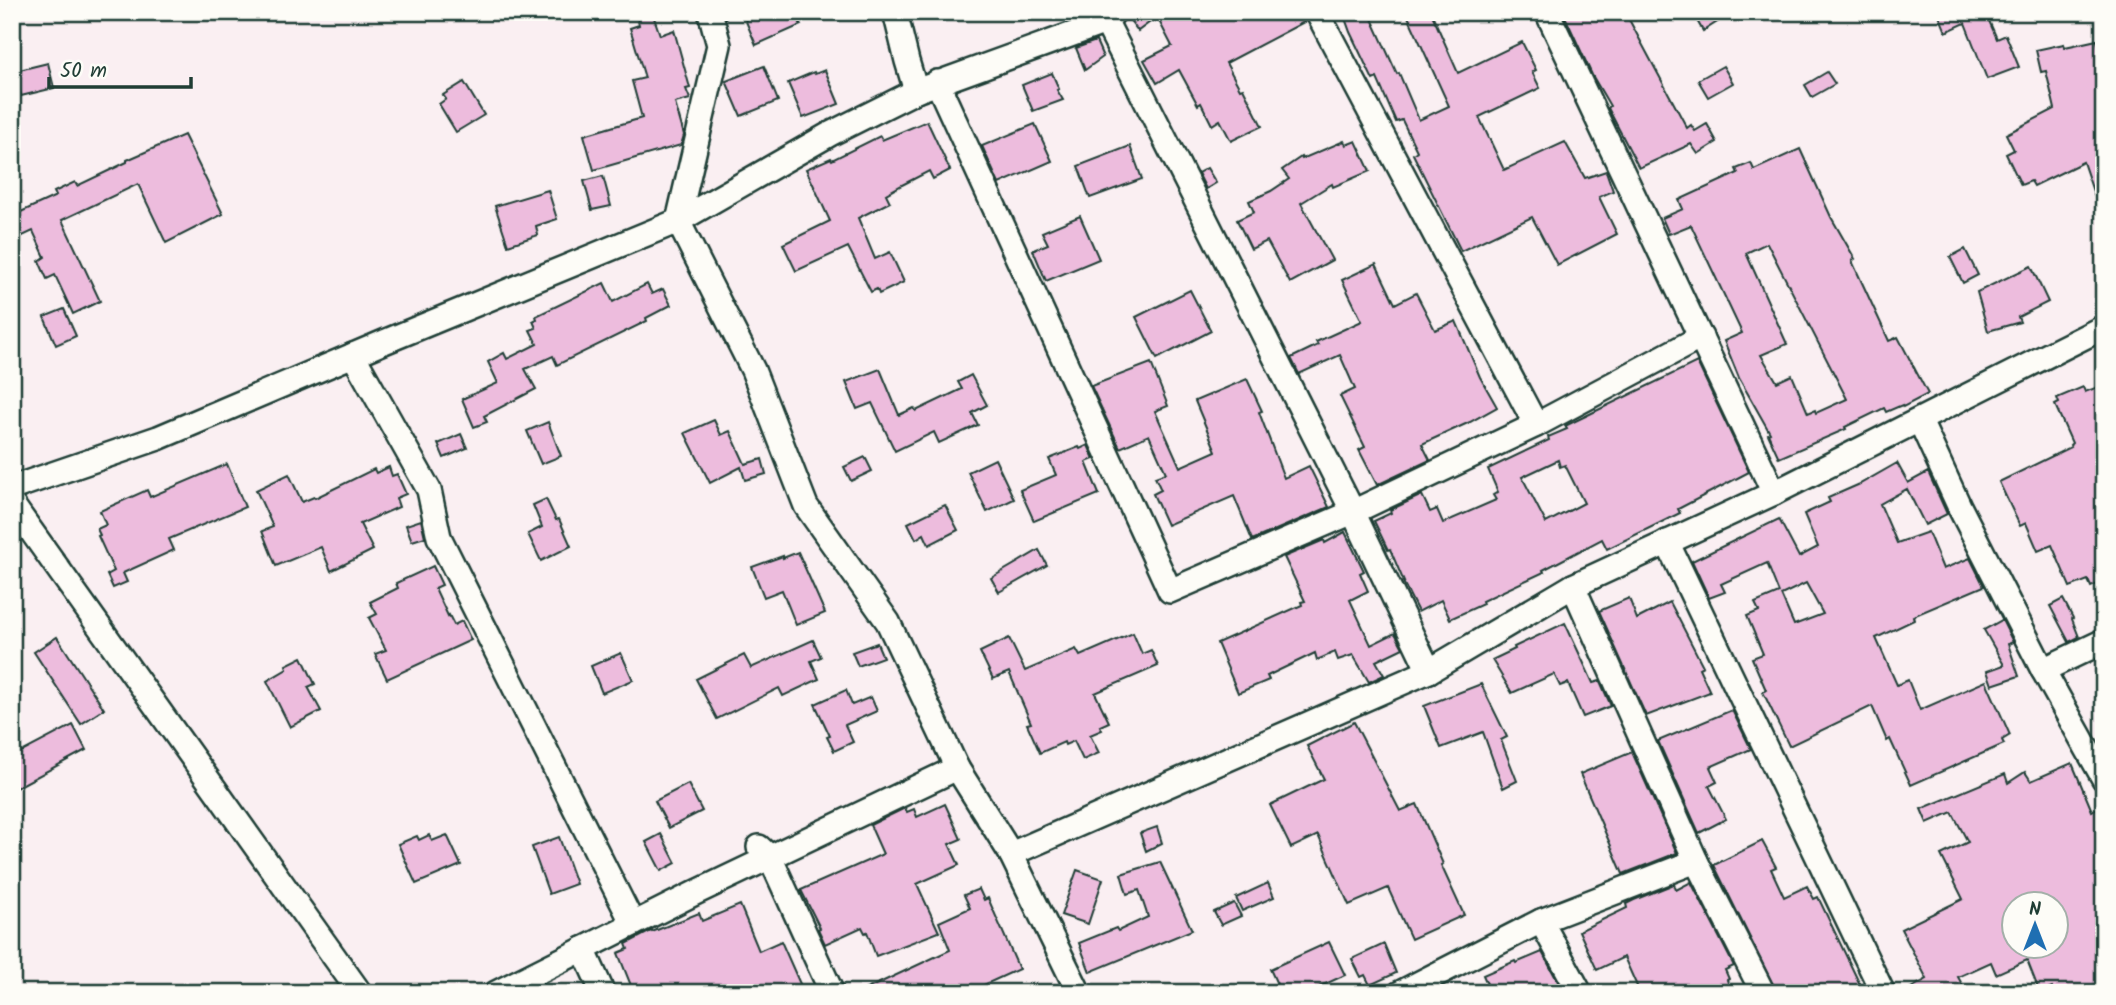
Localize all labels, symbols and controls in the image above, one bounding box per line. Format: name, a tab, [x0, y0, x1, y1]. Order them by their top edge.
scale bar	[49, 46, 191, 90]
text: 50 m	[60, 55, 107, 88]
north arrow	[2000, 890, 2070, 960]
text: N	[2029, 895, 2041, 925]

